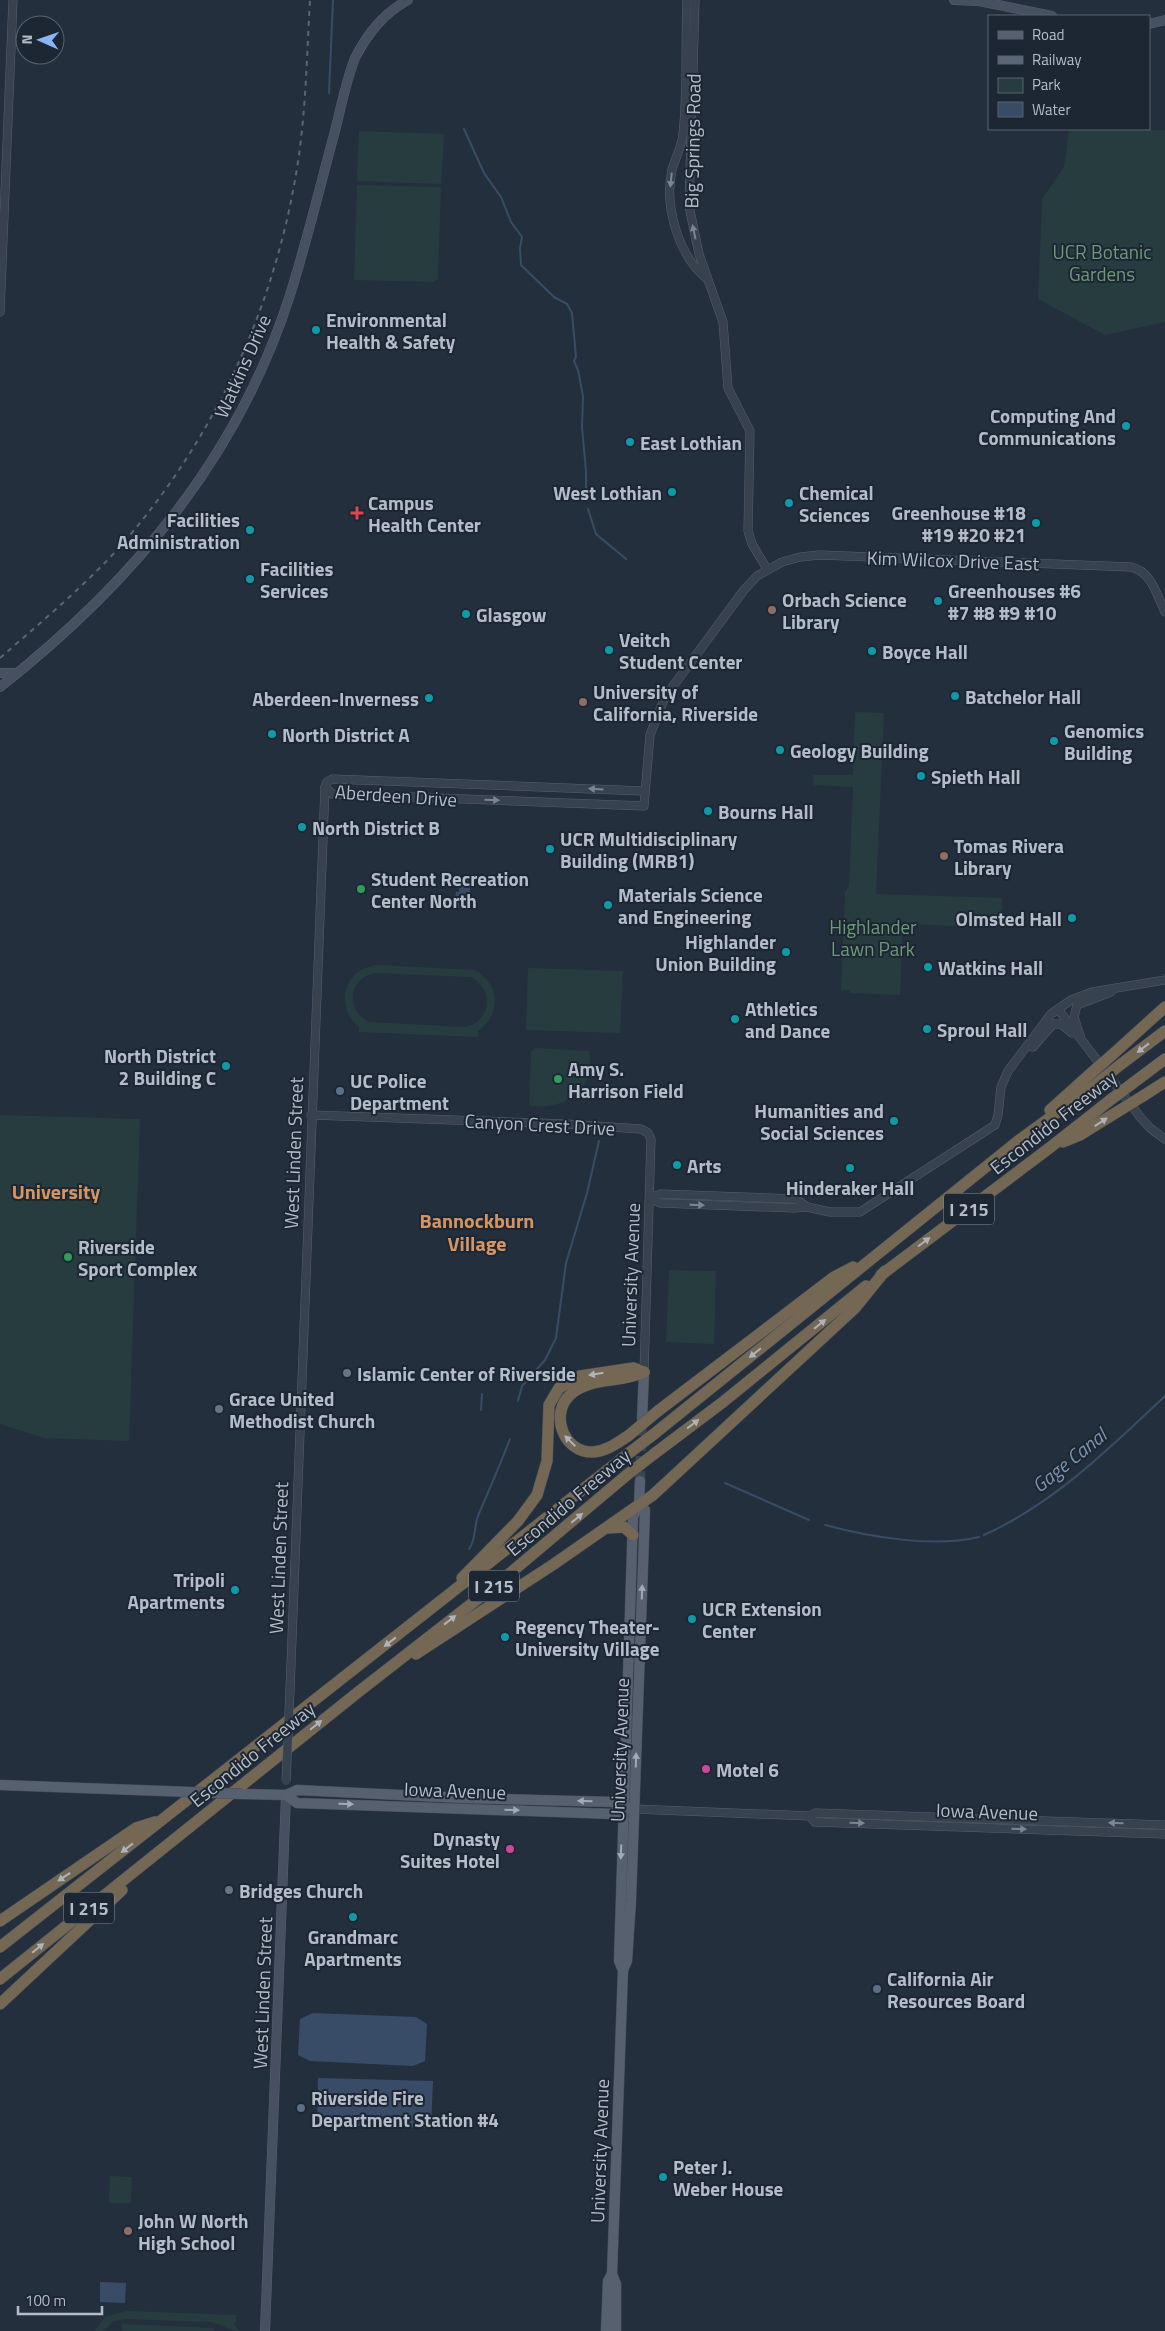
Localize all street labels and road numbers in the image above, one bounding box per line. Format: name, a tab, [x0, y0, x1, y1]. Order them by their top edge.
street label: Big Springs Road	[676, 73, 708, 209]
street label: Watkins Drive	[206, 310, 278, 422]
street label: Kim Wilcox Drive East	[866, 542, 1040, 578]
street label: Aberdeen Drive	[334, 776, 458, 814]
street label: Escondido Freeway	[983, 1063, 1123, 1181]
street label: West Linden Street	[276, 1076, 310, 1230]
street label: Canyon Crest Drive	[464, 1106, 616, 1142]
road number: I 215	[944, 1194, 994, 1224]
street label: University Avenue	[613, 1202, 647, 1348]
street label: Escondido Freeway	[500, 1441, 636, 1563]
street label: West Linden Street	[261, 1481, 295, 1635]
road number: I 215	[469, 1570, 519, 1602]
street label: University Avenue	[602, 1677, 636, 1823]
street label: Escondido Freeway	[183, 1694, 321, 1814]
street label: Iowa Avenue	[404, 1774, 506, 1806]
street label: Iowa Avenue	[936, 1795, 1038, 1827]
road number: I 215	[64, 1892, 114, 1924]
street label: West Linden Street	[245, 1916, 279, 2070]
street label: University Avenue	[582, 2078, 616, 2224]

